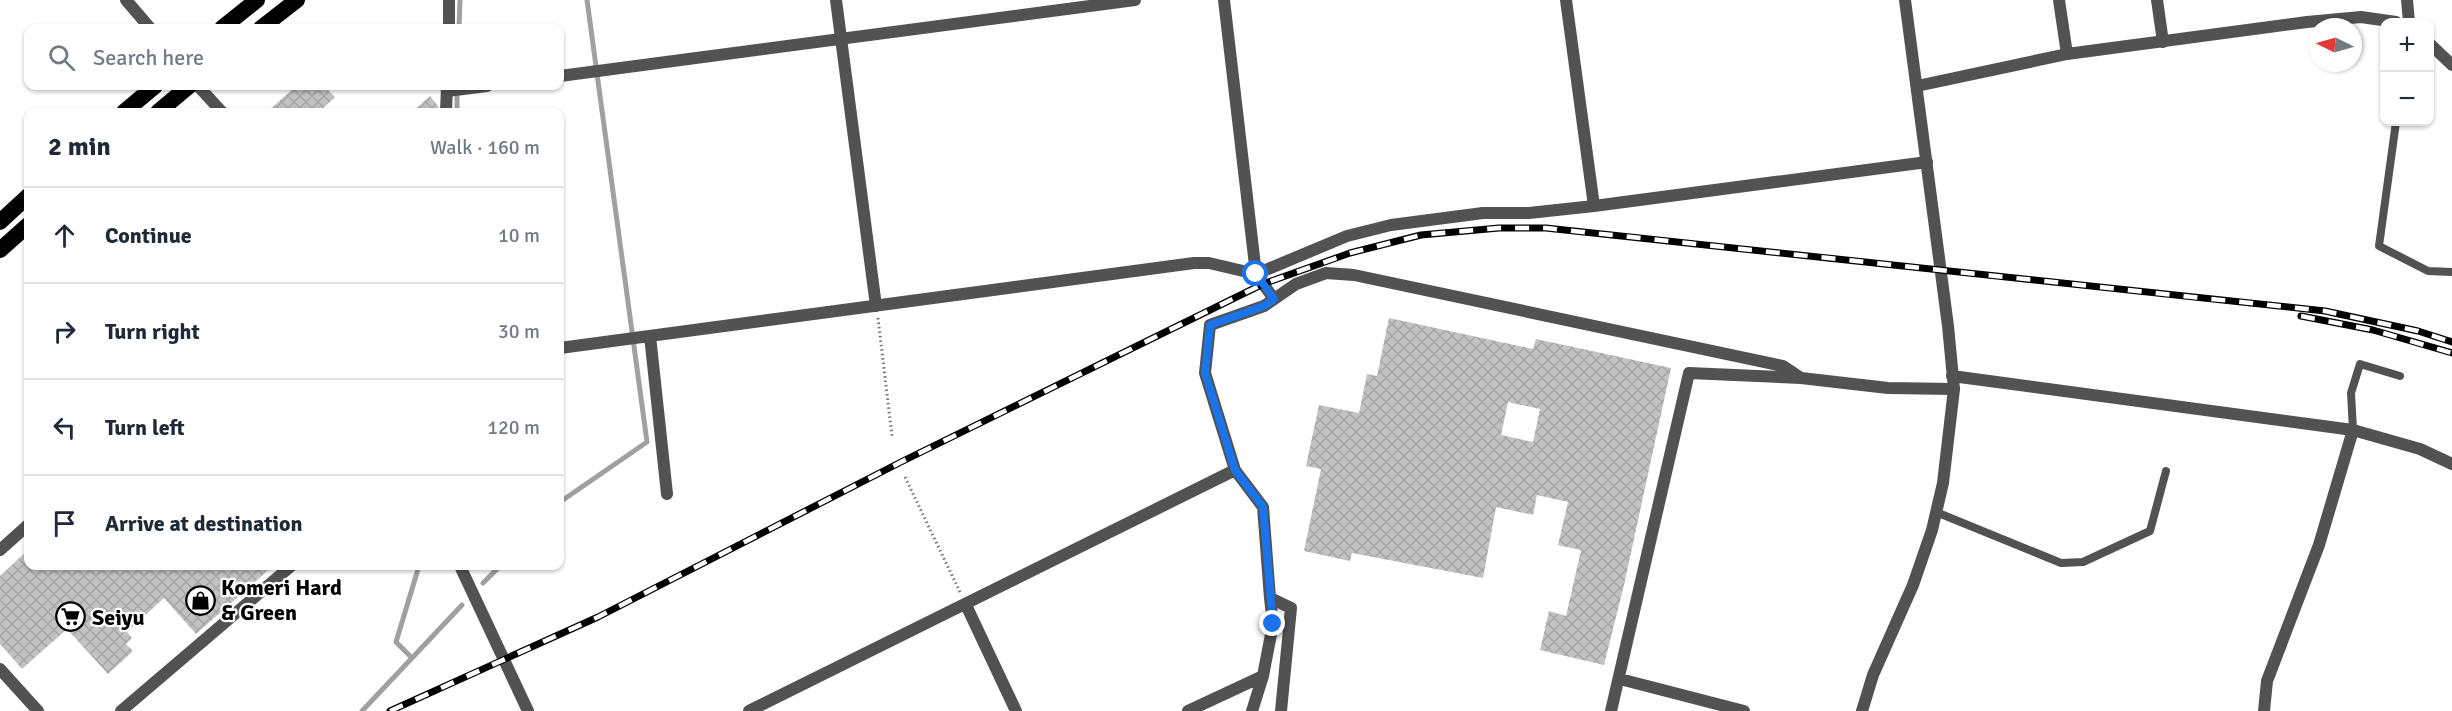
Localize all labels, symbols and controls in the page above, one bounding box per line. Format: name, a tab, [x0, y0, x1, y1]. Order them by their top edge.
north arrow	[2308, 18, 2362, 72]
map controls	[2380, 18, 2434, 126]
button: +	[2380, 18, 2434, 72]
search box	[24, 24, 564, 90]
icon: search	[45, 41, 78, 74]
text: Search here	[93, 44, 204, 71]
button: −	[2380, 72, 2434, 126]
text: 2 min	[48, 131, 111, 163]
text: Walk · 160 m	[430, 135, 540, 160]
icon: ahead	[48, 219, 81, 252]
text: Continue	[105, 222, 192, 249]
text: 10 m	[498, 223, 540, 248]
route start	[1242, 260, 1268, 286]
icon: right	[48, 315, 81, 348]
text: Turn right	[105, 318, 200, 345]
text: 30 m	[498, 319, 540, 344]
icon: left	[48, 411, 81, 444]
text: Turn left	[105, 414, 185, 441]
text: 120 m	[487, 415, 540, 440]
icon: arrive	[48, 507, 81, 540]
text: Arrive at destination	[105, 510, 302, 537]
place label: Komeri Hard & Green	[221, 574, 342, 626]
shop icon: Komeri Hard & Green	[184, 584, 216, 616]
supermarket icon: Seiyu	[55, 601, 87, 633]
place label: Seiyu	[92, 604, 145, 631]
route end	[1259, 610, 1285, 636]

